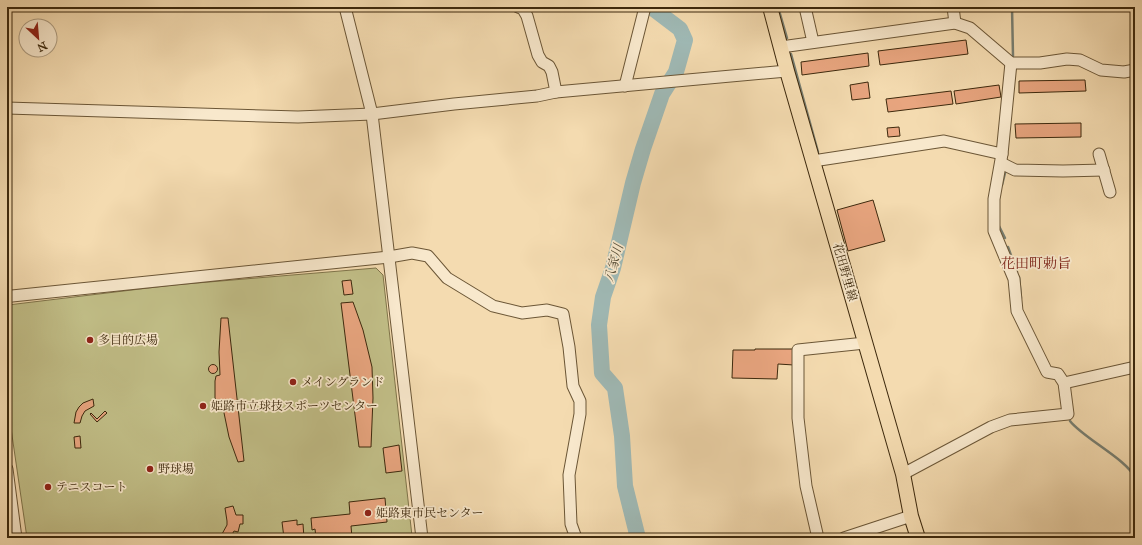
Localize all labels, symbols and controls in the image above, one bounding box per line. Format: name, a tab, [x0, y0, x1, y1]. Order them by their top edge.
north arrow	[18, 18, 58, 58]
text: N	[35, 39, 49, 55]
water label: 八家川	[601, 240, 628, 284]
street label: 花田野里線	[830, 241, 860, 303]
district label: 花田町勅旨	[1001, 255, 1071, 272]
place label: 多目的広場	[98, 333, 158, 347]
marker: 多目的広場	[85, 335, 95, 345]
place label: メイングランド	[301, 375, 385, 389]
marker: メイングランド	[288, 377, 298, 387]
place label: 姫路市立球技スポーツセンター	[211, 399, 378, 413]
marker: 姫路市立球技スポーツセンター	[198, 401, 208, 411]
place label: 野球場	[158, 462, 194, 476]
marker: 野球場	[145, 464, 155, 474]
place label: テニスコート	[56, 480, 128, 494]
marker: テニスコート	[43, 482, 53, 492]
place label: 姫路東市民センター	[376, 506, 484, 520]
marker: 姫路東市民センター	[363, 508, 373, 518]

